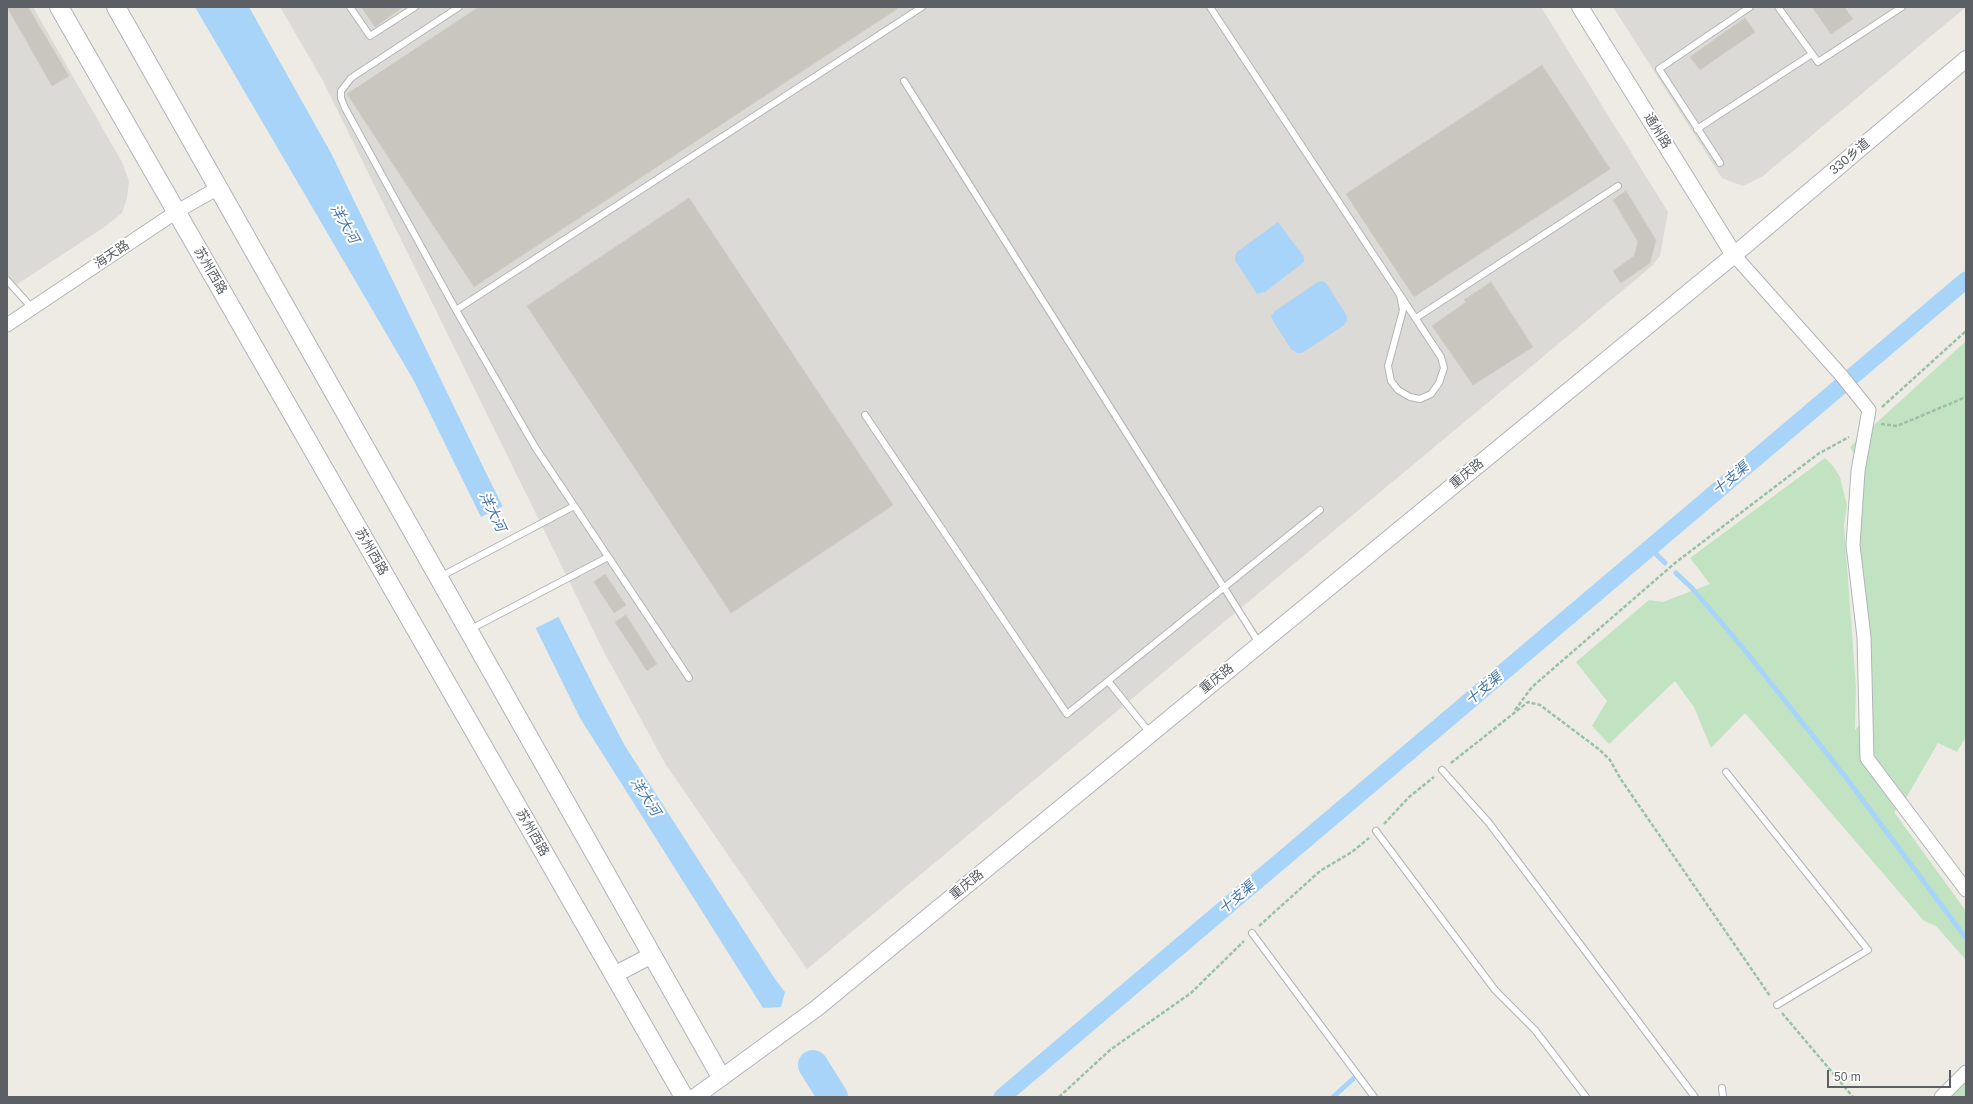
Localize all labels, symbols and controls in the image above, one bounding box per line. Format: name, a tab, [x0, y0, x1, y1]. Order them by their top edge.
street label: 通州路	[1640, 110, 1674, 152]
street label: 330乡道	[1827, 136, 1873, 178]
water label: 洋大河	[326, 202, 362, 246]
street label: 海天路	[91, 238, 133, 272]
street label: 苏州西路	[190, 245, 230, 297]
street label: 重庆路	[1447, 456, 1487, 492]
water label: 十支渠	[1710, 459, 1752, 499]
water label: 洋大河	[475, 489, 509, 535]
street label: 苏州西路	[351, 526, 391, 578]
street label: 重庆路	[1197, 661, 1237, 697]
water label: 十支渠	[1463, 669, 1505, 709]
water label: 洋大河	[627, 775, 663, 819]
street label: 苏州西路	[512, 807, 552, 859]
street label: 重庆路	[947, 867, 987, 903]
water label: 十支渠	[1216, 878, 1258, 918]
scale bar	[1829, 1062, 1953, 1088]
text: 50 m	[1834, 1070, 1861, 1084]

